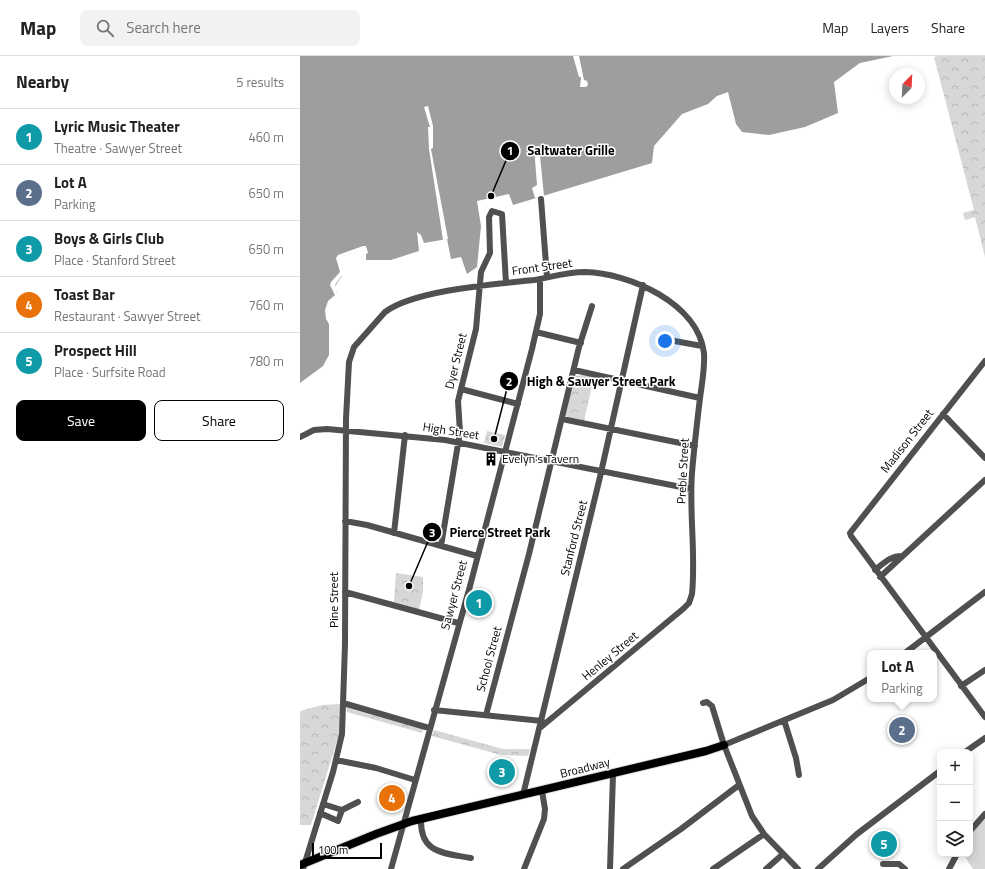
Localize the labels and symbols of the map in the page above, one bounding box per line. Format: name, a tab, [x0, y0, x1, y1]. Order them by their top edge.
north arrow	[889, 68, 925, 104]
callout: Saltwater Grille	[500, 138, 623, 163]
text: Saltwater Grille	[527, 140, 615, 160]
text: 1	[507, 141, 513, 160]
street label: Front Street	[511, 253, 574, 280]
street label: Dyer Street	[439, 330, 472, 391]
your location	[655, 331, 675, 351]
callout: High & Sawyer Street Park	[499, 369, 683, 394]
text: High & Sawyer Street Park	[527, 371, 676, 391]
text: 2	[506, 372, 512, 391]
street label: Madison Street	[875, 404, 938, 477]
street label: High Street	[421, 417, 481, 444]
street label: Preble Street	[671, 437, 694, 504]
place label: Evelyn's Tavern	[502, 449, 579, 468]
building icon: Evelyn's Tavern	[483, 451, 499, 467]
street label: Stanford Street	[555, 497, 592, 578]
callout: Pierce Street Park	[422, 520, 559, 545]
text: Pierce Street Park	[450, 522, 551, 542]
text: 3	[429, 523, 435, 542]
street label: Sawyer Street	[435, 557, 472, 632]
street label: Pine Street	[324, 571, 343, 628]
pin: 1	[466, 588, 492, 618]
street label: School Street	[471, 623, 507, 694]
street label: Henley Street	[577, 626, 643, 685]
pin: 2	[889, 715, 915, 745]
street label: Broadway	[558, 752, 612, 783]
pin: 3	[489, 757, 515, 787]
pin: 4	[379, 783, 405, 813]
pin: 5	[871, 829, 897, 859]
scale bar	[312, 841, 382, 860]

